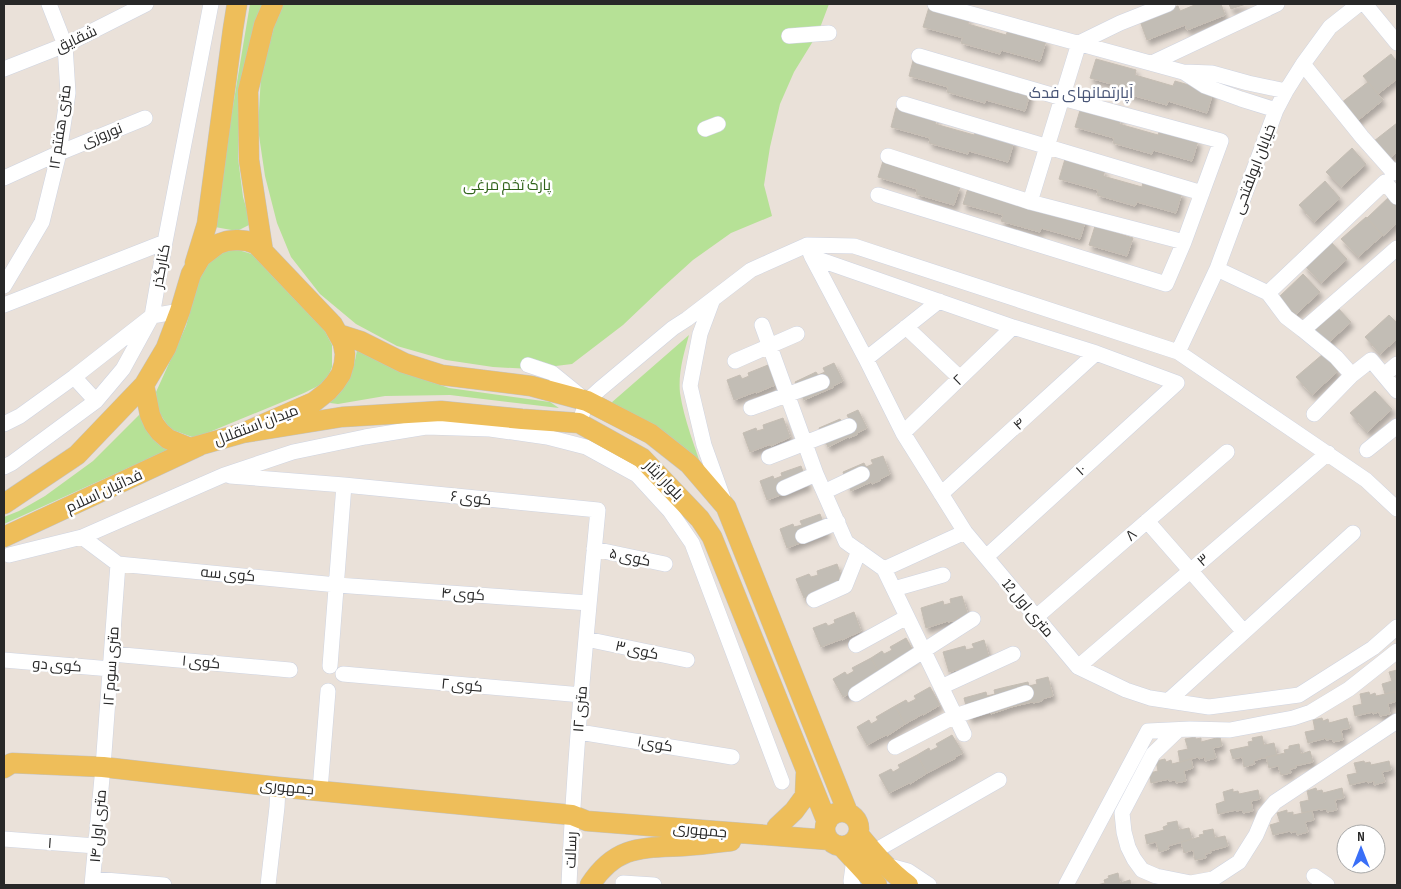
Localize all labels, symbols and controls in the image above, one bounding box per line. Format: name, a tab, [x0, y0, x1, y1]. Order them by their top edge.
street label: شقایق	[52, 22, 100, 57]
street label: ۱۲ متری هفتم	[45, 84, 76, 171]
district label: آپارتمانهای فدک	[1029, 84, 1134, 104]
street label: نوروزی	[79, 119, 125, 152]
street label: خیابان ابولفتحی	[1229, 121, 1280, 217]
park label: پارک تخم مرغی	[463, 176, 551, 195]
street label: کنارگذر	[148, 243, 175, 291]
street label: ۲	[949, 371, 968, 390]
street label: میدان استقلال	[211, 401, 301, 450]
street label: ۴	[1009, 414, 1029, 435]
street label: بلوار ایثار	[639, 456, 687, 504]
street label: ۱۰	[1072, 461, 1091, 480]
street label: فدائیان اسلام	[63, 465, 146, 517]
street label: کوی ۶	[450, 487, 492, 510]
street label: ۸	[1122, 525, 1141, 546]
street label: کوی ۵	[607, 544, 652, 571]
street label: ۳	[1193, 550, 1213, 571]
street label: کوی سه	[200, 563, 256, 586]
street label: 12 متری اول	[998, 575, 1058, 641]
street label: کوی ۴	[440, 583, 485, 606]
street label: ۱۲ متری سوم	[99, 626, 124, 706]
street label: کوی ۳	[613, 637, 660, 664]
street label: کوی ۱	[181, 651, 221, 674]
street label: کوی دو	[32, 654, 82, 677]
street label: کوی ۲	[440, 674, 484, 697]
street label: ۱۲ متری	[569, 685, 592, 733]
street label: کوی۱	[636, 732, 674, 757]
street label: جمهوری	[259, 776, 315, 799]
street label: ۱۴ متری اول	[86, 789, 111, 864]
street label: جمهوری	[672, 819, 728, 842]
north arrow	[1336, 824, 1386, 874]
text: N	[1357, 828, 1365, 845]
street label: رسالت	[561, 831, 582, 869]
street label: ۱	[47, 834, 53, 853]

